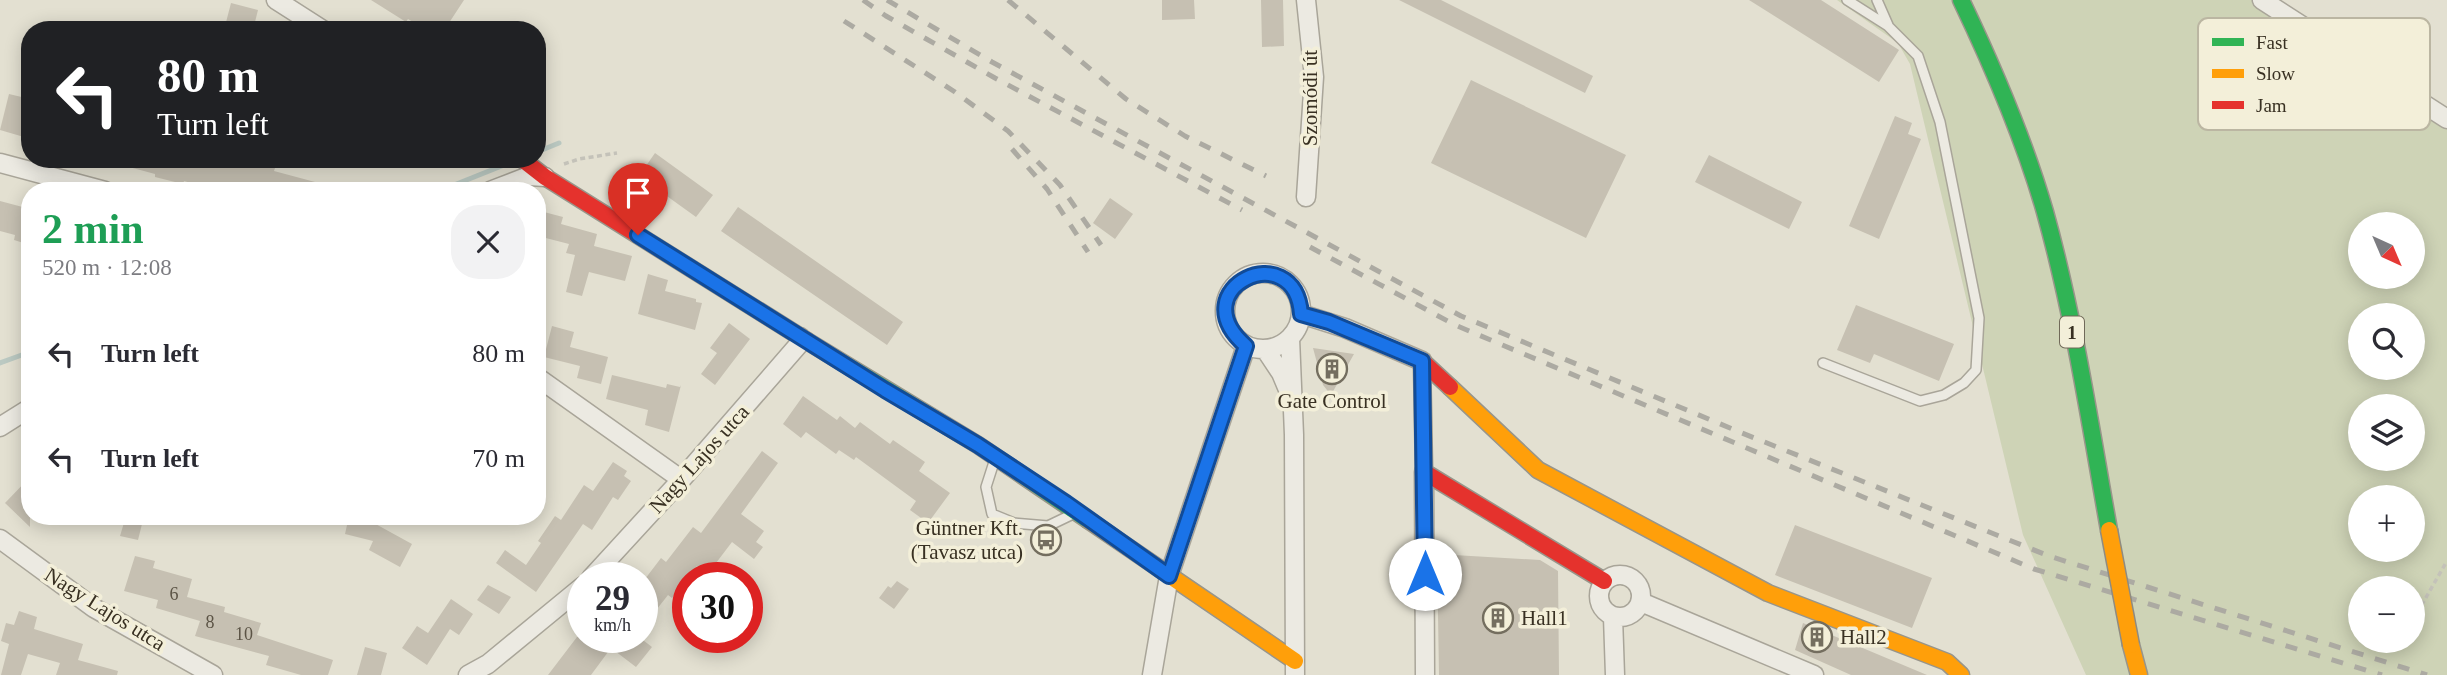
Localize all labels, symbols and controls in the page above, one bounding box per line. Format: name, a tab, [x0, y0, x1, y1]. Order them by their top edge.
legend	[2198, 18, 2430, 130]
text: Fast	[2256, 32, 2288, 53]
text: 80 m	[157, 48, 259, 103]
icon: left	[42, 49, 133, 140]
street label: Szomódi út	[1298, 50, 1322, 146]
text: Slow	[2256, 63, 2295, 84]
text: Jam	[2256, 95, 2287, 116]
text: Turn left	[157, 106, 269, 142]
pin	[608, 163, 668, 235]
icon: arrive	[619, 174, 657, 212]
button: close	[451, 205, 525, 279]
text: 2 min	[42, 206, 144, 252]
north arrow	[2348, 212, 2426, 289]
map controls	[2348, 212, 2425, 653]
text: 520 m · 12:08	[42, 255, 172, 280]
button: search	[2348, 303, 2425, 380]
road number: 1	[2060, 316, 2084, 348]
icon: left	[42, 335, 80, 373]
text: Turn left	[101, 339, 199, 368]
text: 80 m	[472, 339, 525, 368]
building icon: Gate Control	[1315, 352, 1349, 386]
place label: Gate Control	[1277, 389, 1387, 413]
button: layers	[2348, 394, 2425, 471]
street label: Nagy Lajos utca	[644, 399, 754, 518]
icon: left	[42, 440, 80, 478]
text: Turn left	[101, 444, 199, 473]
text: 70 m	[472, 444, 525, 473]
button: +	[2348, 485, 2425, 562]
place label: Güntner Kft. (Tavasz utca)	[911, 516, 1023, 564]
bus stop icon: Güntner Kft. (Tavasz utca)	[1029, 523, 1063, 557]
position arrow	[1388, 537, 1462, 611]
street label: Nagy Lajos utca	[40, 562, 170, 656]
speed limit sign: 30	[672, 562, 763, 653]
button: −	[2348, 576, 2425, 653]
text: 29	[595, 579, 630, 618]
house number: 6	[170, 584, 179, 604]
building icon: Hall1	[1481, 601, 1515, 635]
place label: Hall1	[1521, 606, 1568, 630]
house number: 8	[206, 612, 215, 632]
text: km/h	[594, 615, 631, 635]
building icon: Hall2	[1800, 620, 1834, 654]
house number: 10	[235, 624, 253, 644]
place label: Hall2	[1840, 625, 1887, 649]

